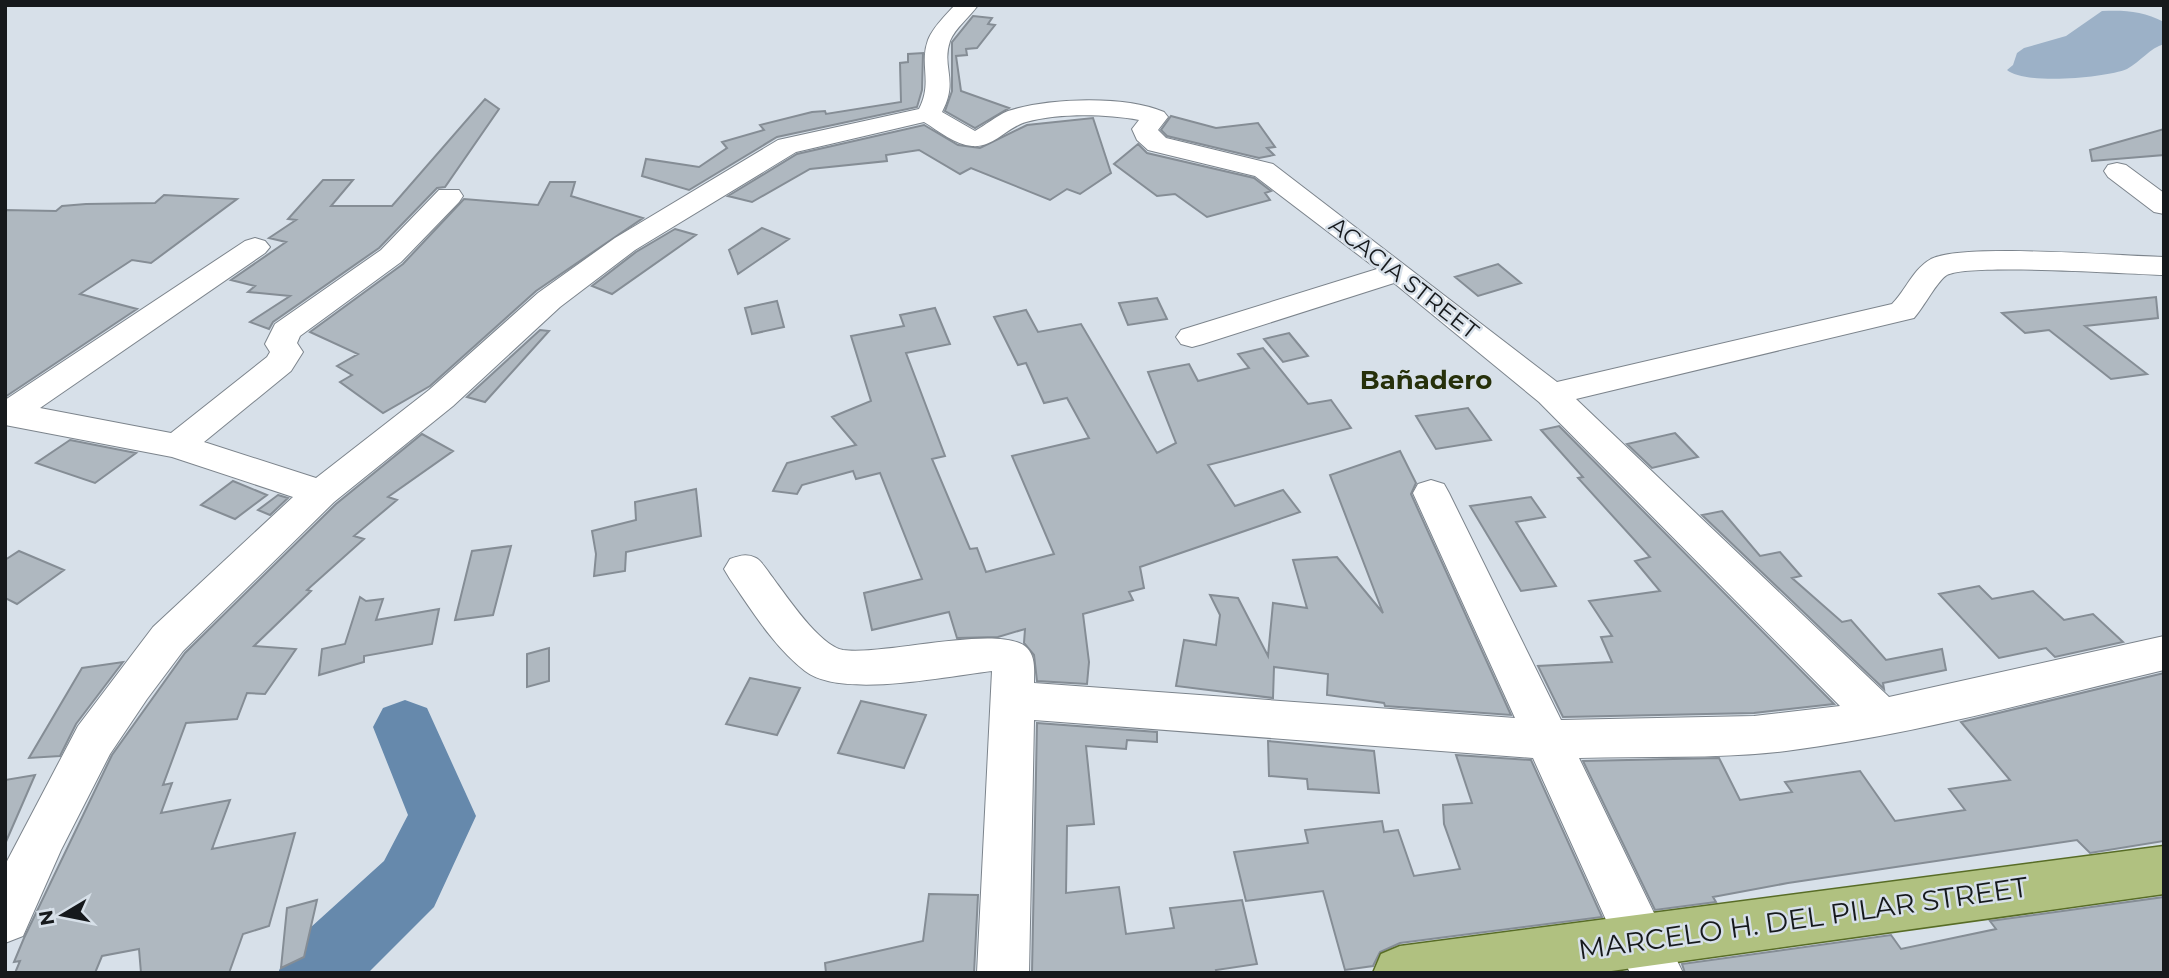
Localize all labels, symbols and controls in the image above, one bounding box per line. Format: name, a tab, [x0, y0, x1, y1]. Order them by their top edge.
street label: ACACIA STREET	[1324, 211, 1485, 346]
district label: Bañadero	[1360, 364, 1492, 396]
street label: MARCELO H. DEL PILAR STREET	[1576, 870, 2030, 966]
north arrow	[28, 880, 98, 950]
text: N	[34, 908, 59, 927]

